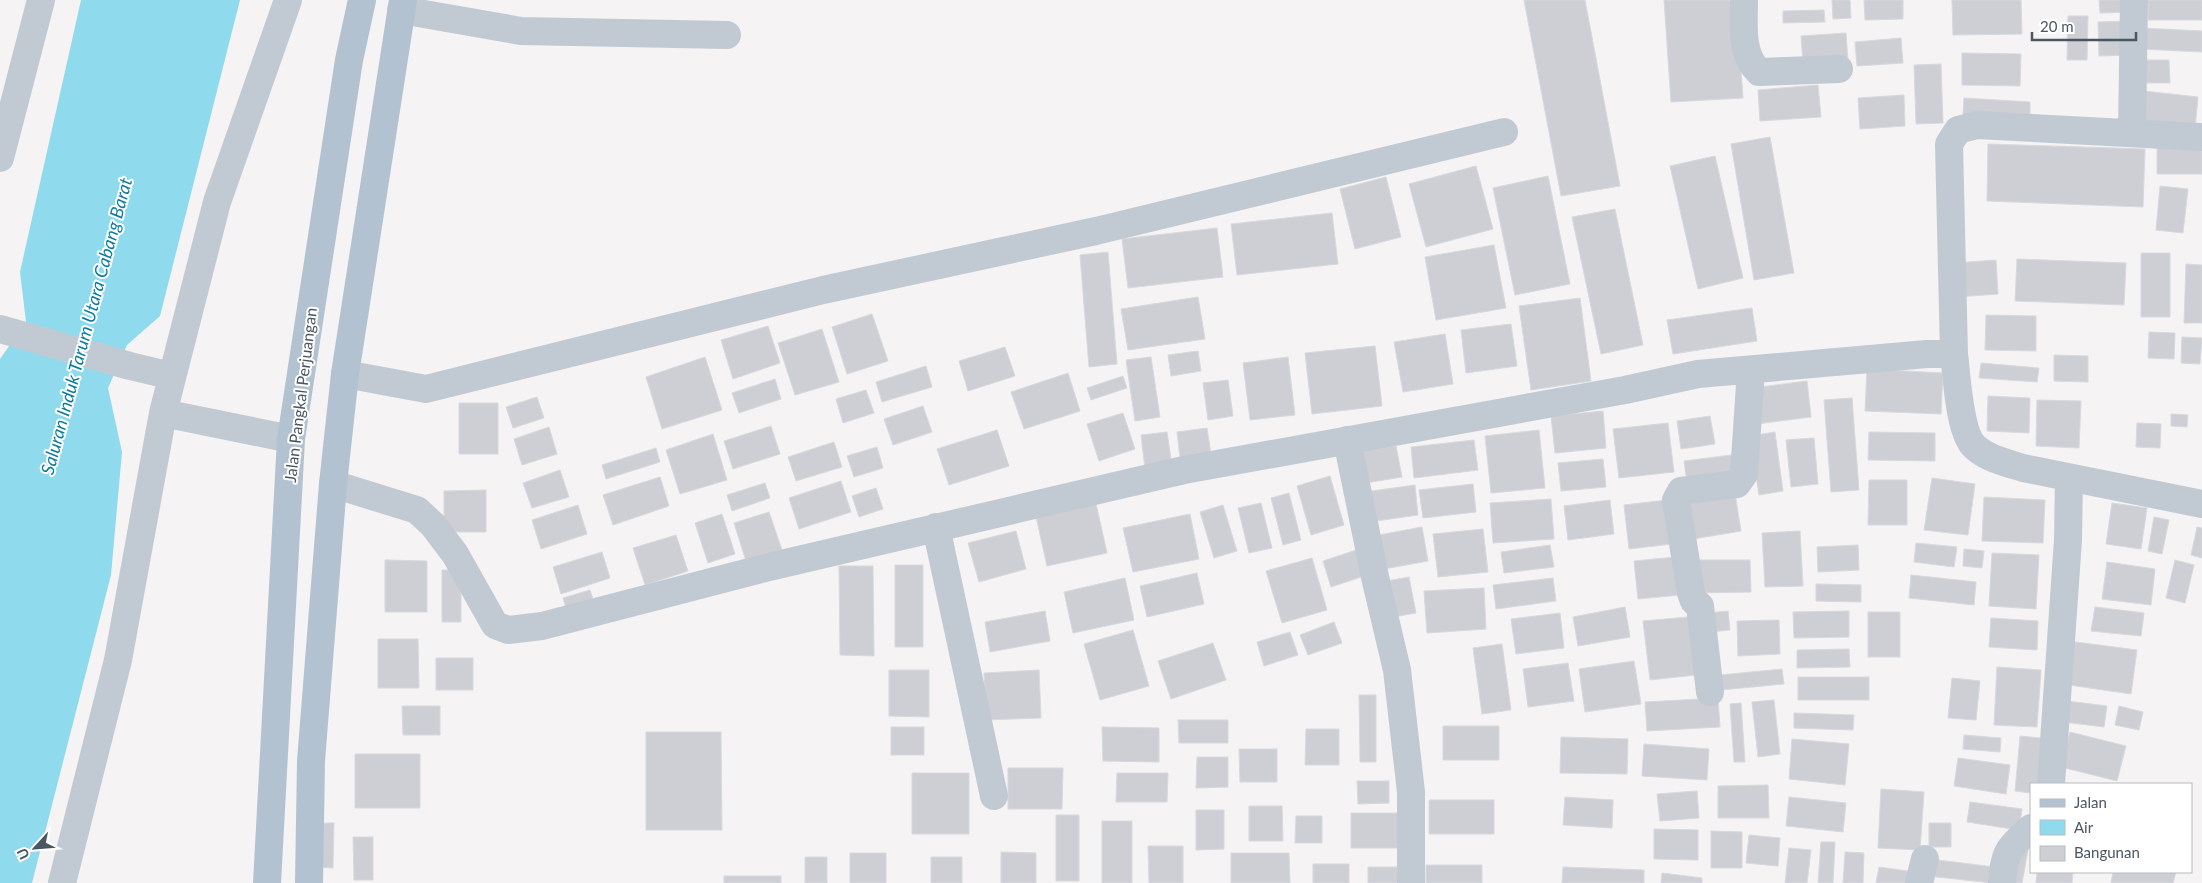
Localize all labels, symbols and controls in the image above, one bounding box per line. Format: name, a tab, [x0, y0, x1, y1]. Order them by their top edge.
scale bar	[2032, 10, 2136, 42]
text: 20 m	[2040, 17, 2074, 35]
water label: Saluran Induk Tarum Utara Cabang Barat	[36, 175, 136, 477]
street label: Jalan Pangkal Perjuangan	[280, 307, 320, 483]
legend	[2030, 783, 2192, 873]
text: Jalan	[2074, 793, 2107, 811]
text: Air	[2074, 818, 2094, 836]
north arrow	[10, 823, 60, 873]
text: Bangunan	[2074, 843, 2140, 861]
text: U	[13, 846, 33, 862]

